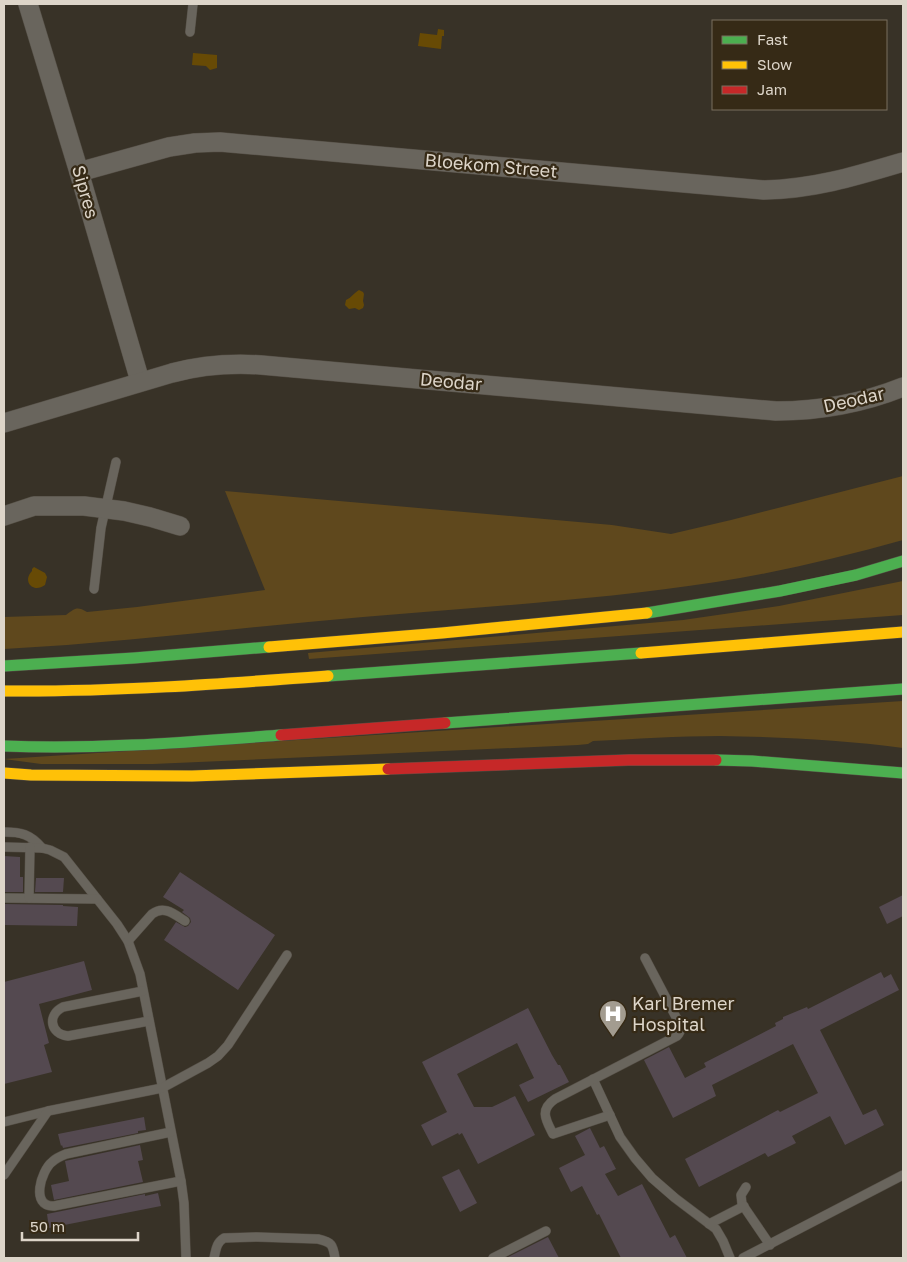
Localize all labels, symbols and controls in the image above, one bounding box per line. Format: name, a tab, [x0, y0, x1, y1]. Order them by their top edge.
legend	[712, 20, 887, 110]
text: Fast	[757, 30, 788, 48]
text: Slow	[757, 55, 792, 73]
text: Jam	[757, 80, 787, 98]
street label: Bloekom Street	[424, 148, 558, 182]
street label: Sipres	[68, 163, 104, 221]
street label: Deodar	[419, 367, 483, 395]
street label: Deodar	[821, 381, 887, 417]
place label: Karl Bremer Hospital	[632, 992, 734, 1035]
hospital icon: Karl Bremer Hospital	[598, 999, 628, 1038]
scale bar	[22, 1210, 139, 1242]
text: 50 m	[30, 1217, 65, 1235]

